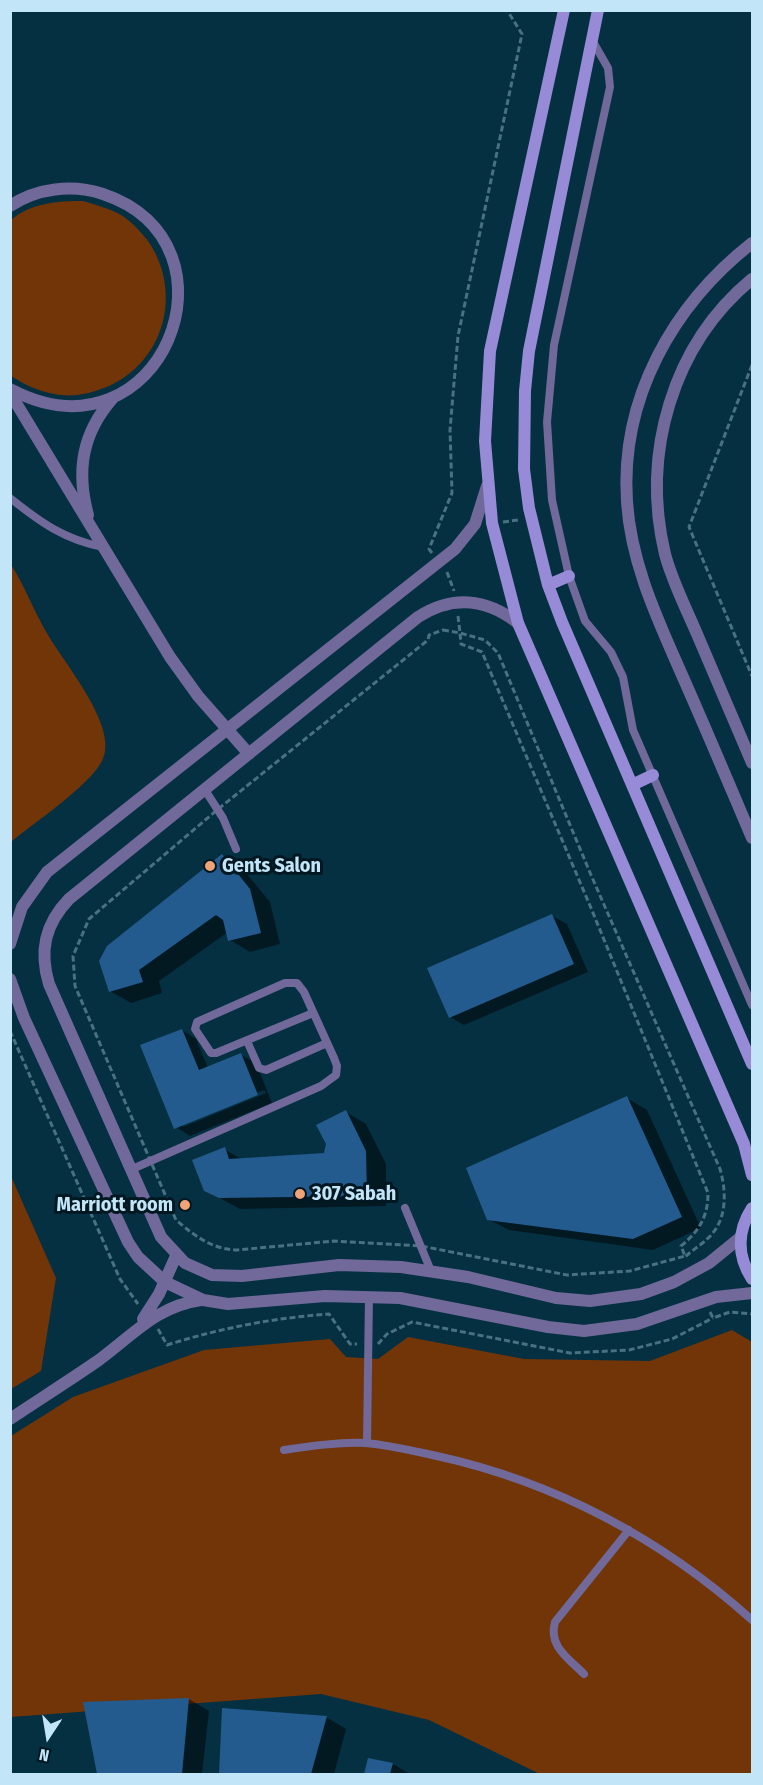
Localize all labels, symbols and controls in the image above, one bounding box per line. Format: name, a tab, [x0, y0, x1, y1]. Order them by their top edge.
place label: Gents Salon	[222, 854, 321, 878]
marker: Gents Salon	[203, 859, 217, 873]
place label: 307 Sabah	[312, 1182, 396, 1206]
marker: 307 Sabah	[293, 1187, 307, 1201]
place label: Marriott room	[57, 1193, 173, 1217]
marker: Marriott room	[178, 1198, 192, 1212]
north arrow	[18, 1707, 78, 1767]
text: N	[37, 1745, 51, 1765]

